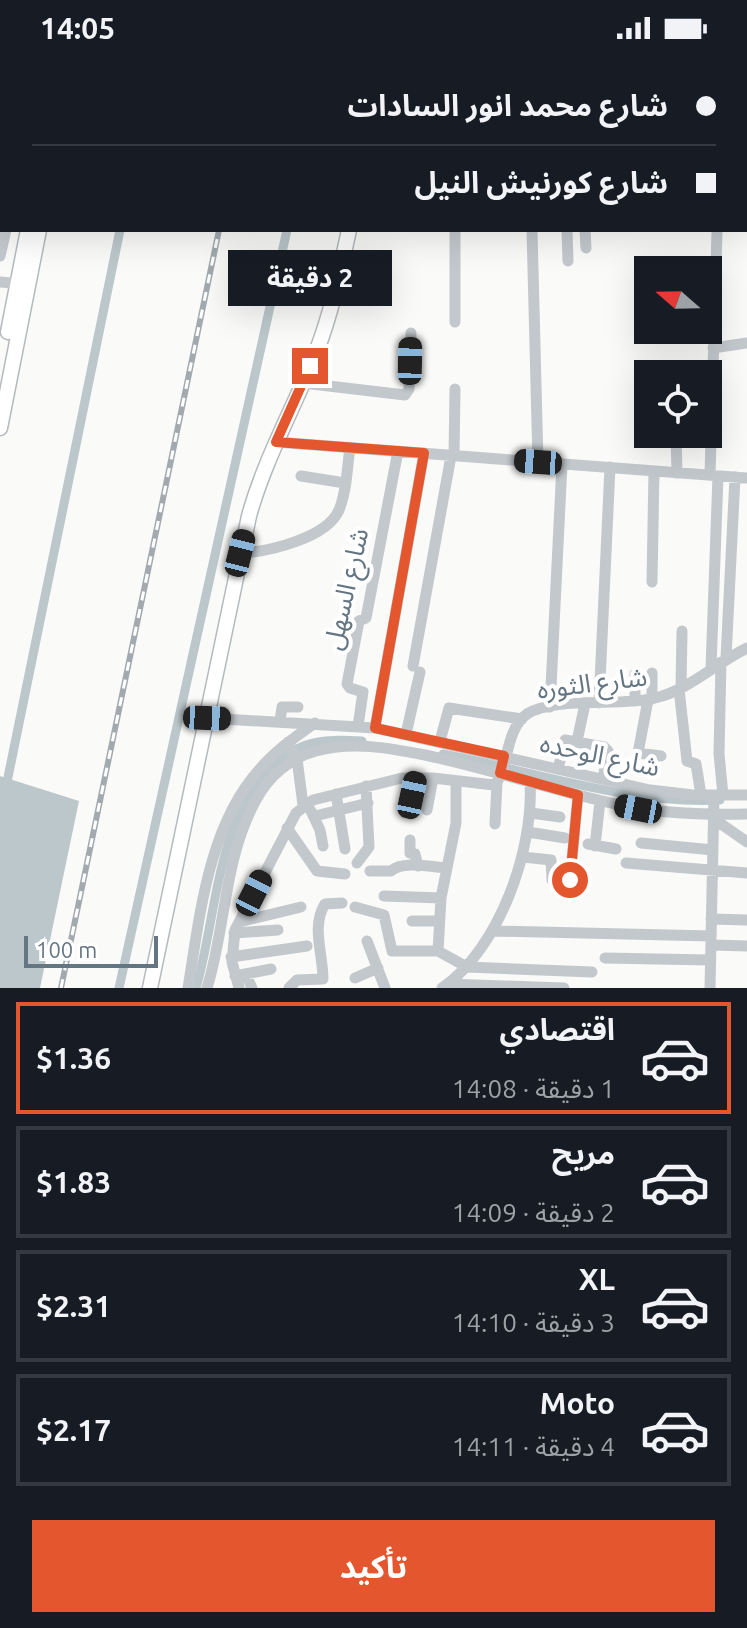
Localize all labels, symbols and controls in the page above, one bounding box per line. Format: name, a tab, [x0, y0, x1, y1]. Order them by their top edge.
text: 14:05	[40, 11, 115, 45]
text: شارع محمد انور السادات	[348, 88, 668, 122]
text: شارع كورنيش النيل	[415, 165, 668, 199]
callout: 2 دقيقة	[228, 250, 392, 306]
north arrow	[634, 256, 722, 344]
map controls	[634, 256, 722, 448]
text: 2 دقيقة	[267, 263, 353, 292]
car	[398, 337, 422, 385]
route end	[292, 348, 328, 384]
button: locate	[634, 360, 722, 448]
car	[513, 448, 563, 476]
street label: شارع السهل	[317, 525, 378, 654]
car	[223, 527, 257, 579]
street label: شارع الثوره	[535, 661, 649, 709]
car	[183, 705, 231, 731]
street label: شارع الوحده	[537, 728, 663, 786]
car	[395, 769, 429, 821]
car	[612, 793, 664, 825]
route start	[552, 862, 588, 898]
car	[232, 866, 276, 920]
scale bar	[24, 932, 158, 968]
text: 100 m	[36, 937, 97, 962]
text: اقتصادي	[500, 1012, 615, 1046]
icon: car	[639, 1022, 711, 1094]
text: $1.36	[36, 1041, 111, 1075]
text: 1 دقيقة · 14:08	[452, 1074, 615, 1103]
text: مريح	[552, 1136, 615, 1170]
icon: car	[639, 1146, 711, 1218]
text: $1.83	[36, 1165, 111, 1199]
text: 2 دقيقة · 14:09	[452, 1198, 615, 1227]
text: XL	[579, 1262, 615, 1296]
icon: car	[639, 1270, 711, 1342]
text: $2.31	[36, 1289, 111, 1323]
text: 3 دقيقة · 14:10	[452, 1308, 615, 1337]
text: Moto	[540, 1386, 615, 1420]
icon: car	[639, 1394, 711, 1466]
text: $2.17	[36, 1413, 111, 1447]
text: 4 دقيقة · 14:11	[452, 1432, 615, 1461]
button: تأكيد	[32, 1520, 715, 1612]

